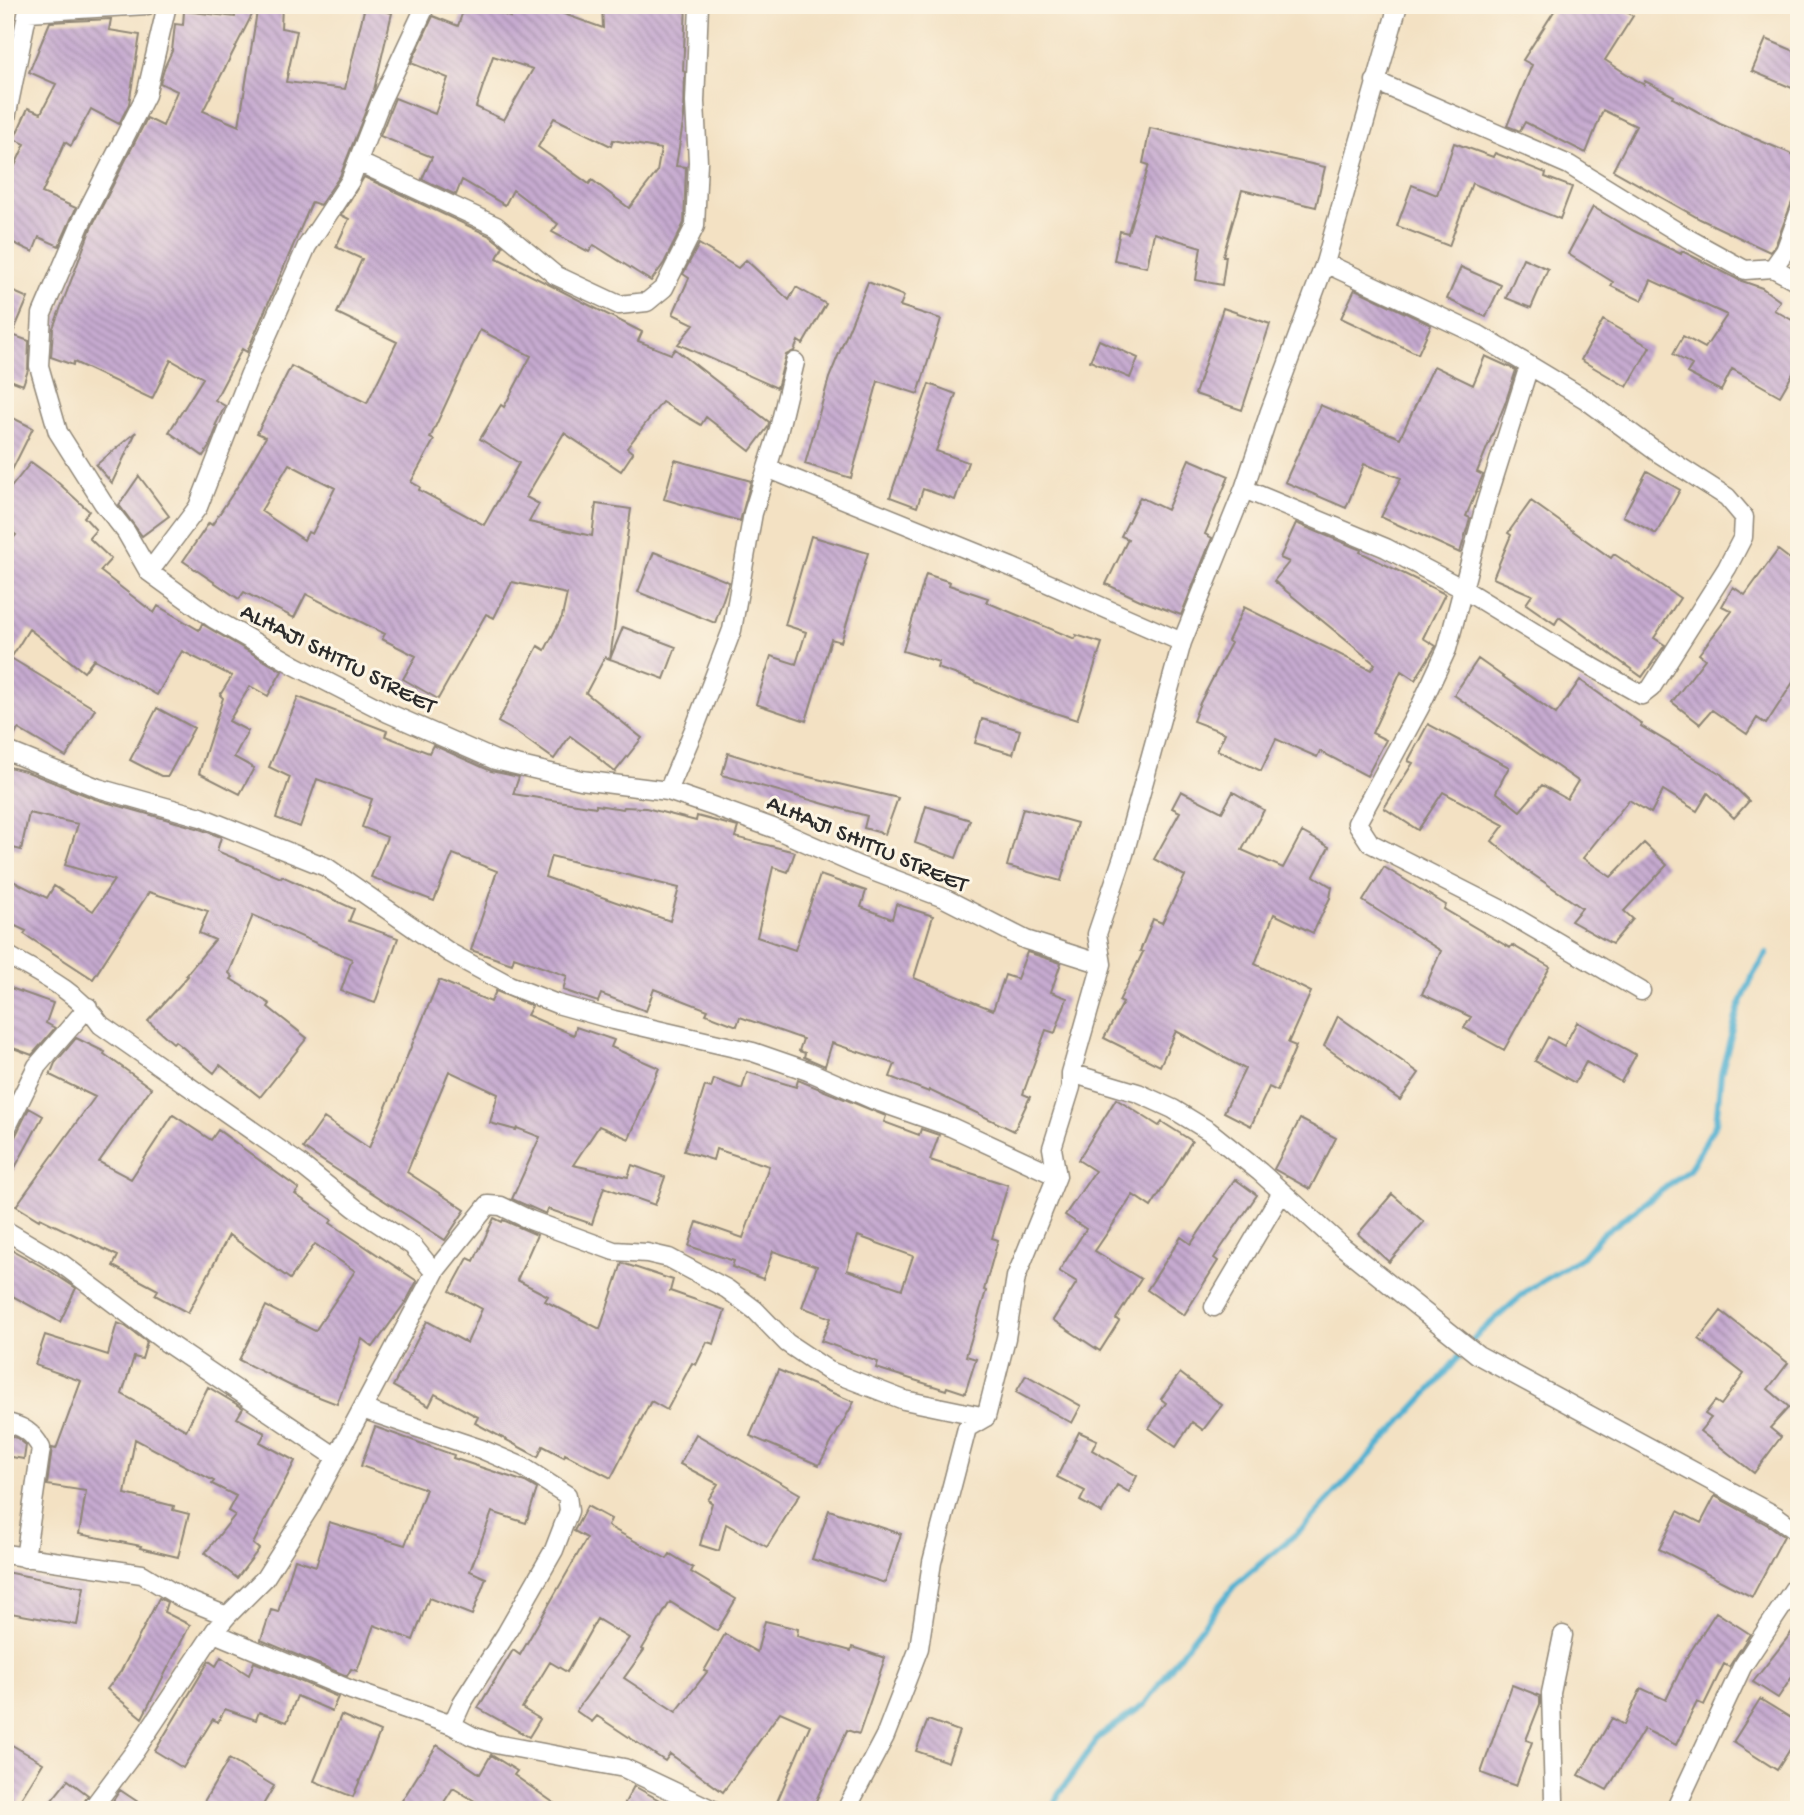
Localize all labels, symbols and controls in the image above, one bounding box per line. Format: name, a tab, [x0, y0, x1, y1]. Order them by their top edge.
street label: ALHAJI SHITTU STREET	[235, 598, 442, 723]
street label: ALHAJI SHITTU STREET	[762, 790, 973, 901]

